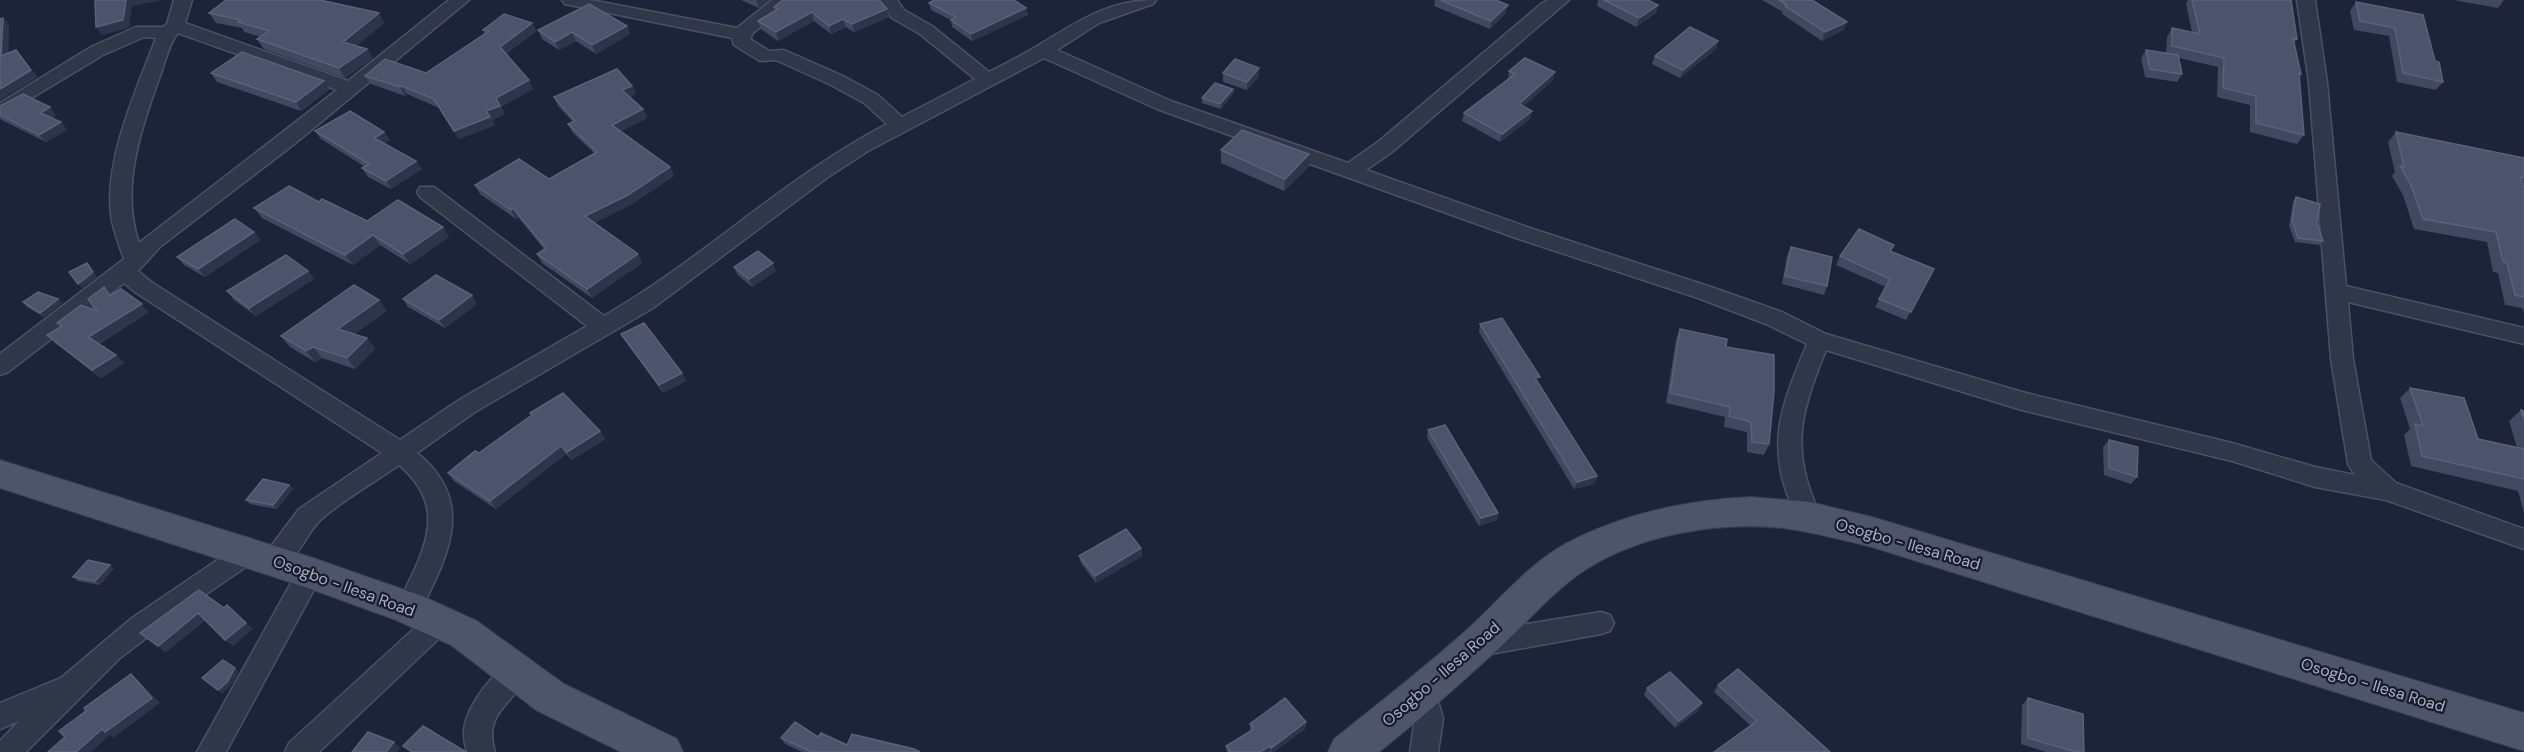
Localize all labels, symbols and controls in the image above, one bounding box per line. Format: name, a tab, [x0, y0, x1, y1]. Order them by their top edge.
street label: Osogbo - Ilesa Road	[1833, 513, 1983, 575]
street label: Osogbo - Ilesa Road	[270, 551, 418, 621]
street label: Osogbo - Ilesa Road	[1378, 617, 1504, 731]
street label: Osogbo - Ilesa Road	[2298, 653, 2448, 717]

